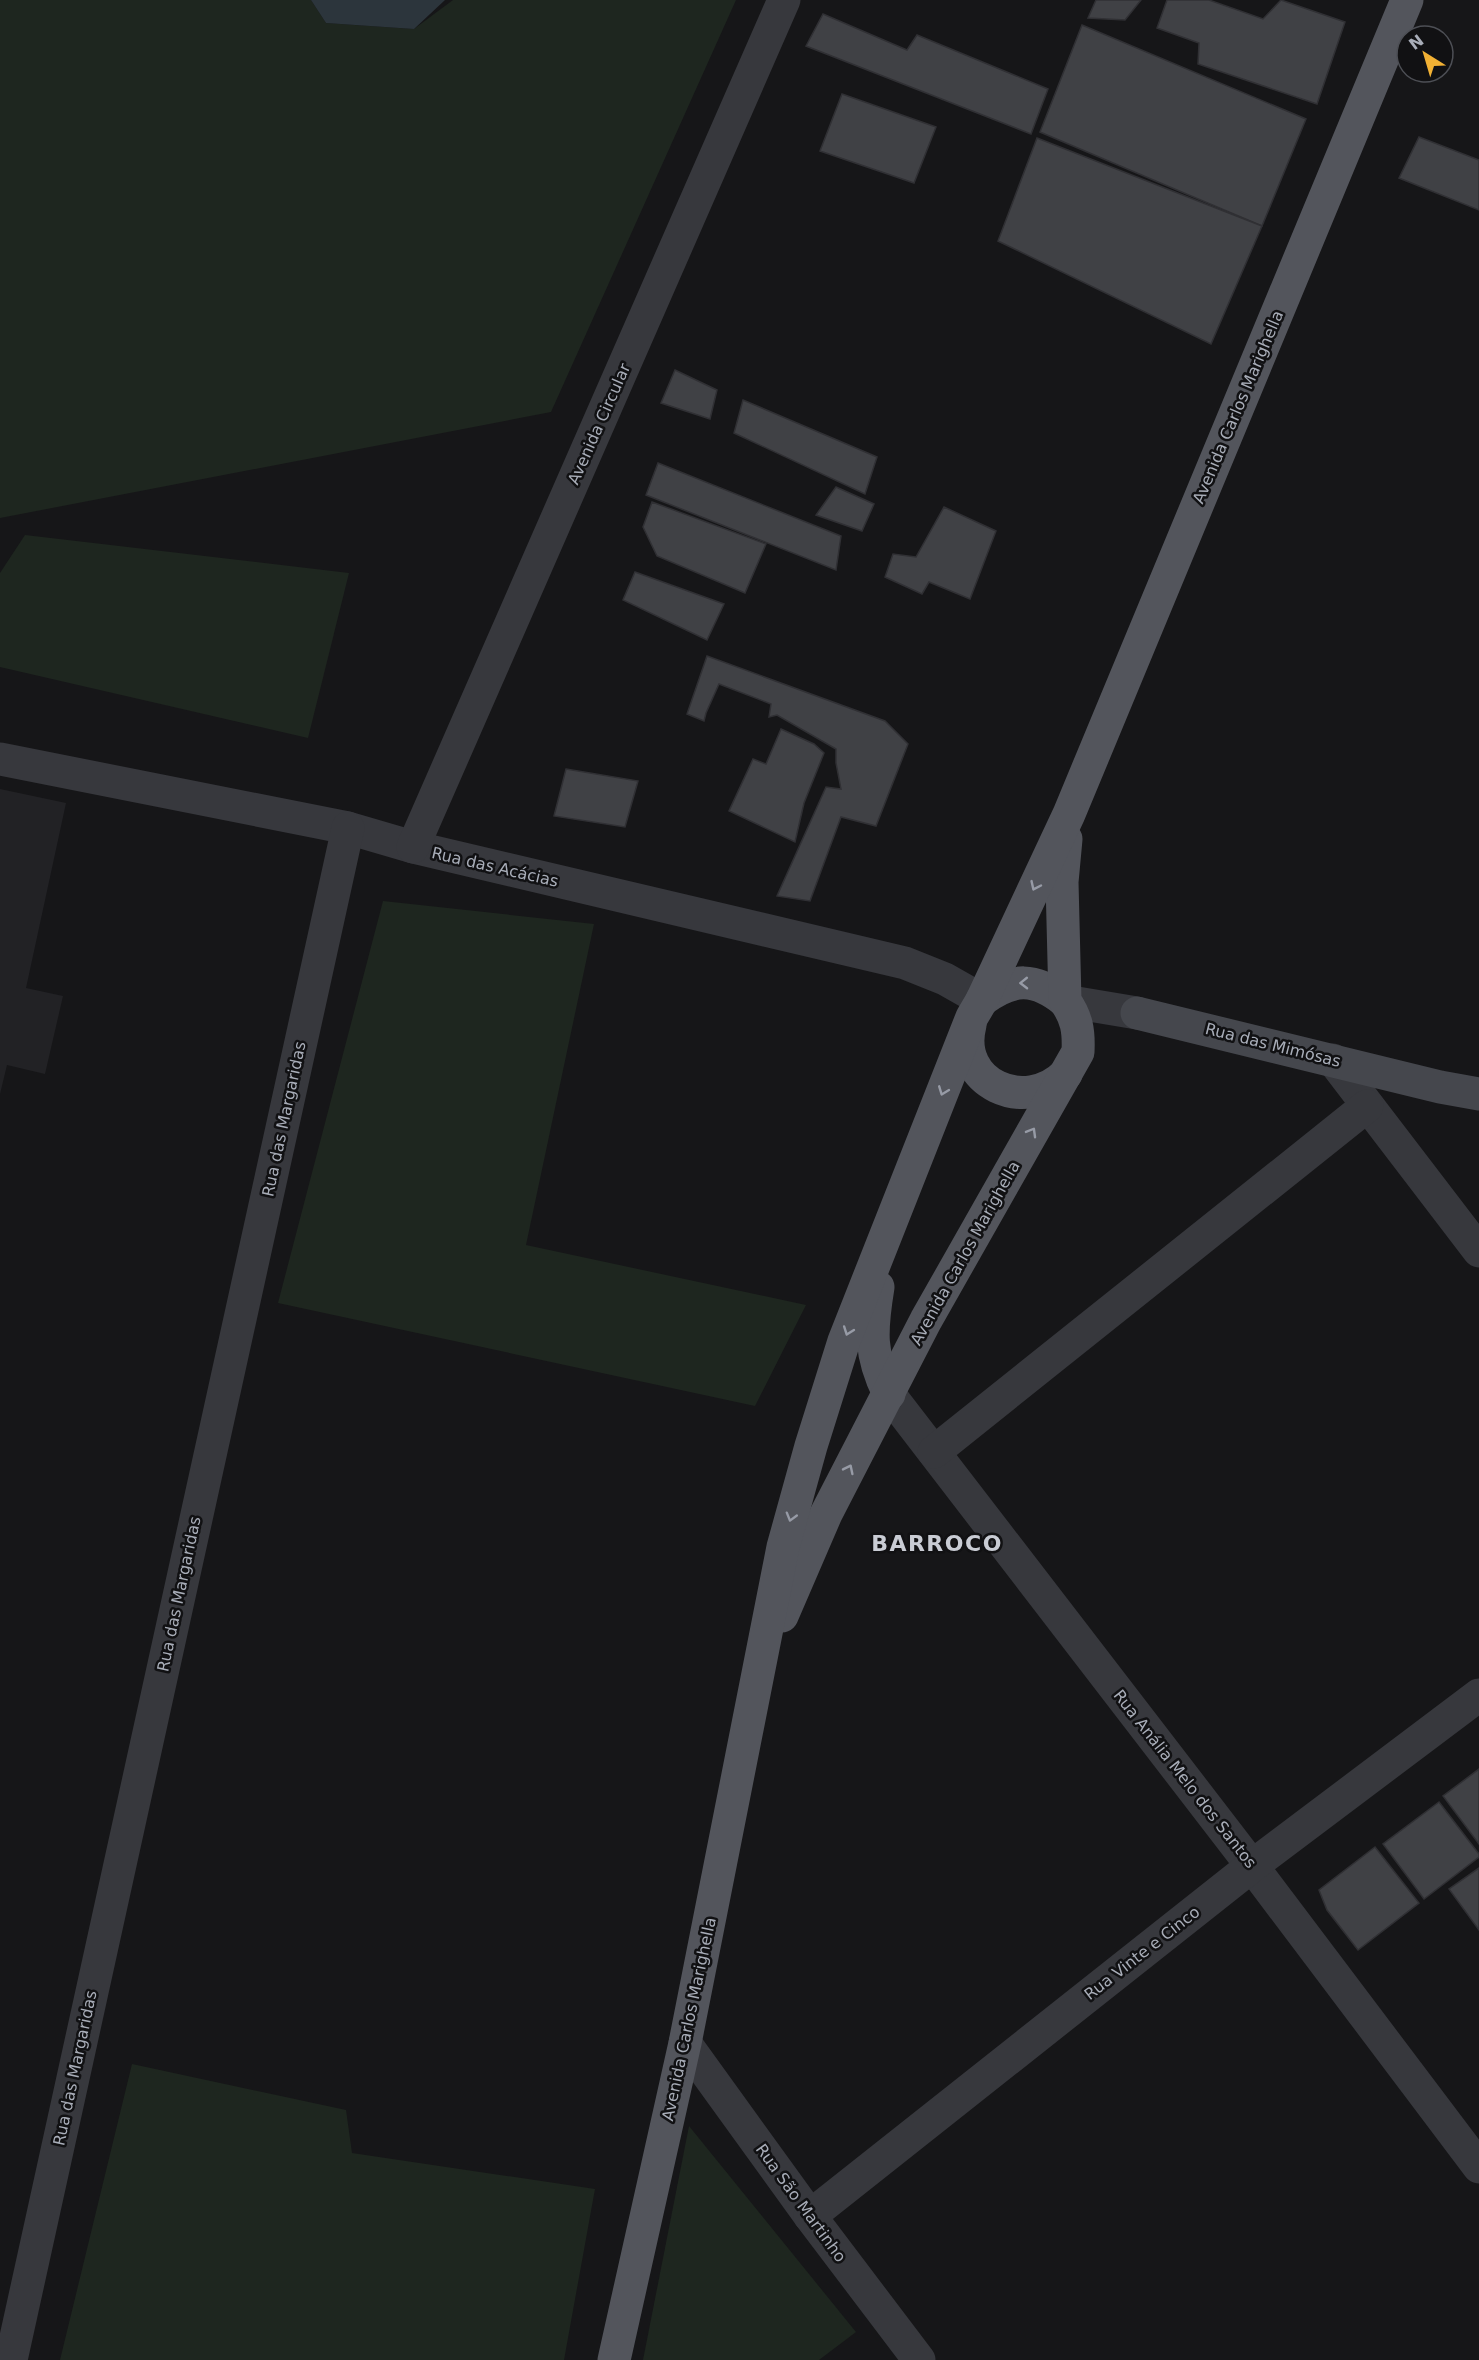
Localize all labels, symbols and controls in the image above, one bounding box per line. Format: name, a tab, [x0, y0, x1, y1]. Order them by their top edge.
north arrow	[1395, 24, 1455, 84]
text: N	[1405, 31, 1427, 54]
street label: Avenida Carlos Marighella	[1189, 308, 1287, 506]
street label: Avenida Circular	[564, 360, 634, 488]
street label: Rua das Acácias	[430, 843, 560, 891]
one-way arrow	[1031, 880, 1043, 891]
one-way arrow	[1019, 977, 1028, 990]
street label: Rua das Mimósas	[1203, 1019, 1343, 1071]
street label: Rua das Margaridas	[258, 1040, 310, 1198]
one-way arrow	[938, 1085, 950, 1096]
one-way arrow	[1025, 1128, 1037, 1138]
street label: Avenida Carlos Marighella	[906, 1158, 1024, 1348]
one-way arrow	[843, 1325, 856, 1336]
one-way arrow	[841, 1464, 853, 1475]
one-way arrow	[786, 1512, 798, 1522]
street label: Rua das Margaridas	[153, 1515, 205, 1673]
district label: BARROCO	[871, 1531, 1003, 1556]
street label: Rua Anália Melo dos Santos	[1110, 1686, 1260, 1872]
street label: Rua Vinte e Cinco	[1081, 1902, 1203, 2004]
street label: Avenida Carlos Marighella	[658, 1915, 720, 2123]
street label: Rua das Margaridas	[49, 1989, 101, 2147]
street label: Rua São Martinho	[752, 2140, 850, 2266]

